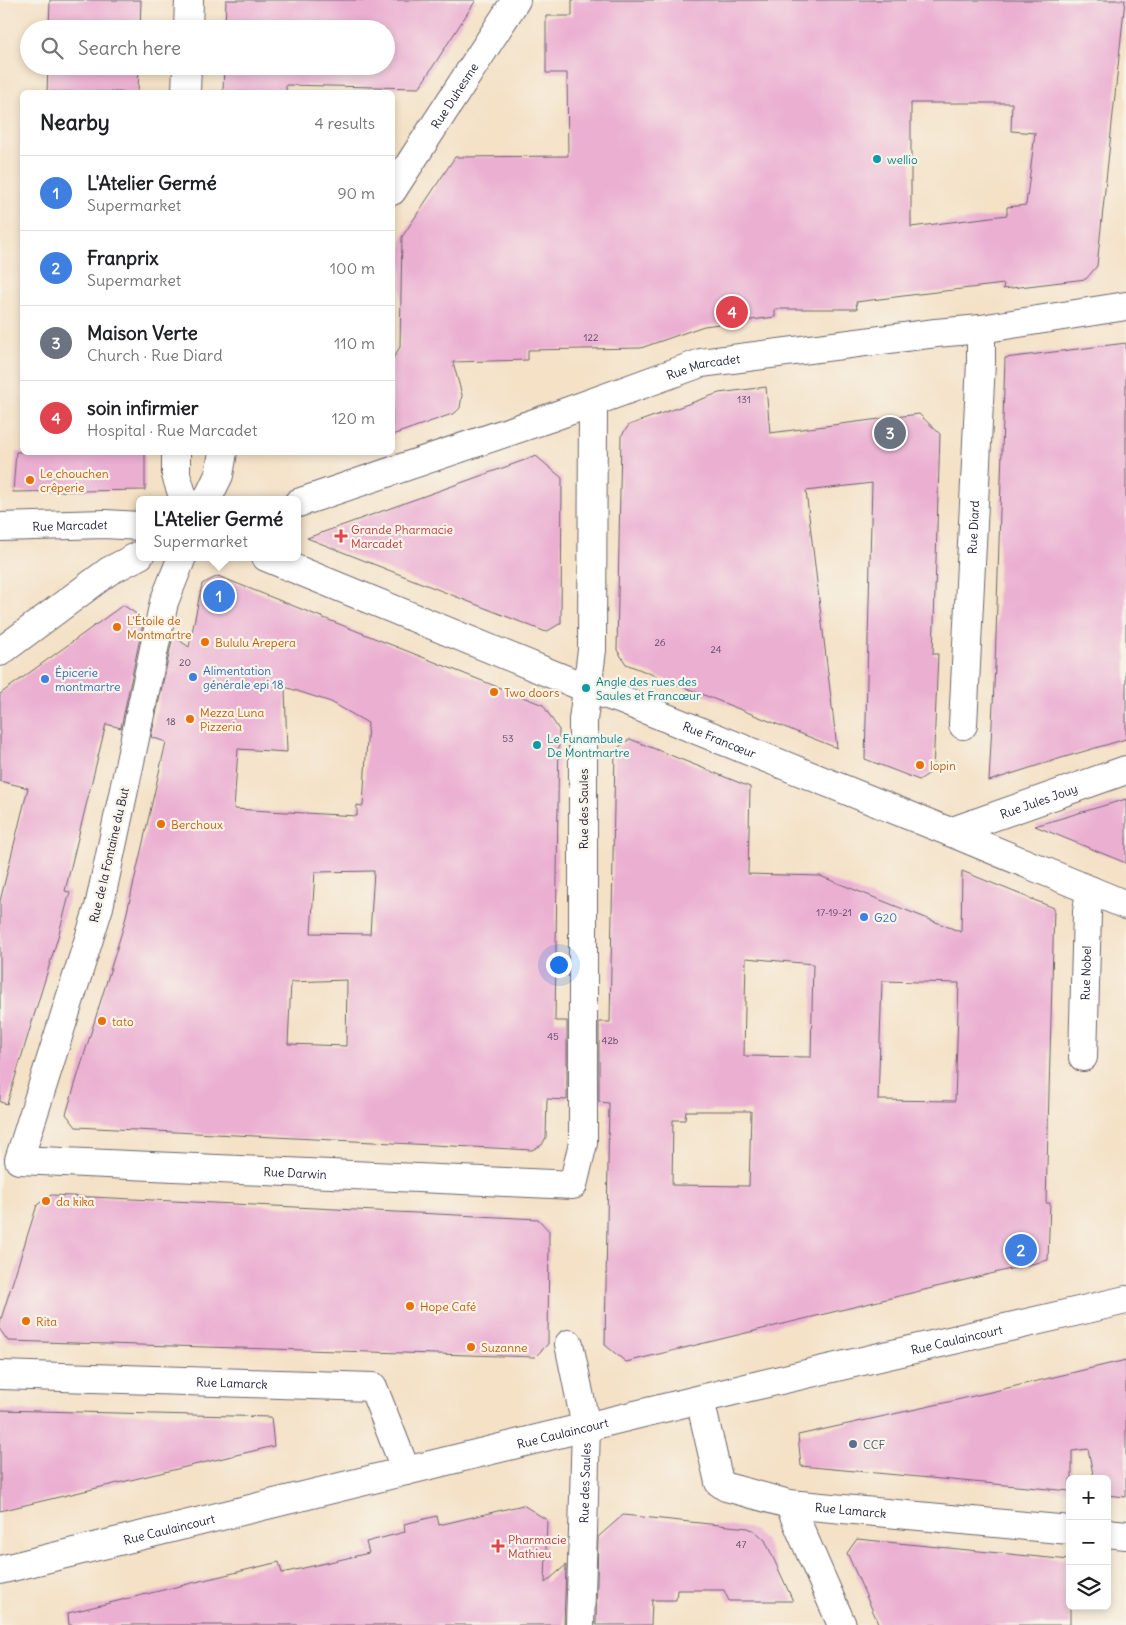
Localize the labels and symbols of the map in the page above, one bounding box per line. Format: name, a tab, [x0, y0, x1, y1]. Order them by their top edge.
street label: Rue Duhesme	[427, 60, 481, 131]
place label: wellio	[887, 152, 918, 167]
marker: wellio	[871, 153, 883, 165]
pin: 4	[716, 293, 748, 331]
house number: 122	[584, 331, 599, 344]
street label: Rue Marcadet	[664, 351, 741, 382]
house number: 131	[737, 393, 751, 406]
pin: 3	[874, 414, 906, 452]
place label: Le chouchen crêperie	[40, 466, 109, 495]
marker: Le chouchen crêperie	[24, 474, 36, 486]
street label: Rue Diard	[964, 500, 982, 554]
street label: Rue Marcadet	[32, 516, 108, 534]
place label: Grande Pharmacie Marcadet	[351, 522, 453, 551]
marker: Grande Pharmacie Marcadet	[335, 530, 347, 542]
pin: 1	[203, 577, 235, 615]
place label: L'Étoile de Montmartre	[127, 613, 192, 642]
marker: L'Étoile de Montmartre	[111, 621, 123, 633]
place label: Bululu Arepera	[215, 635, 296, 650]
marker: Bululu Arepera	[199, 636, 211, 648]
house number: 26	[654, 636, 666, 649]
house number: 24	[710, 643, 722, 656]
house number: 20	[179, 656, 191, 669]
place label: Alimentation générale epi 18	[203, 663, 284, 692]
place label: Épicerie montmartre	[55, 665, 120, 694]
marker: Alimentation générale epi 18	[187, 671, 199, 683]
marker: Épicerie montmartre	[39, 673, 51, 685]
place label: Angle des rues des Saules et Francœur	[596, 674, 701, 703]
marker: Angle des rues des Saules et Francœur	[580, 682, 592, 694]
place label: Two doors	[504, 685, 559, 700]
marker: Two doors	[488, 686, 500, 698]
place label: Mezza Luna Pizzeria	[200, 705, 265, 734]
marker: Mezza Luna Pizzeria	[184, 713, 196, 725]
house number: 18	[166, 715, 176, 728]
street label: Rue Francœur	[681, 718, 759, 761]
place label: Le Funambule De Montmartre	[547, 731, 629, 760]
house number: 53	[502, 732, 514, 745]
marker: Le Funambule De Montmartre	[531, 739, 543, 751]
place label: lopin	[930, 758, 956, 773]
marker: lopin	[914, 759, 926, 771]
street label: Rue des Saules	[576, 769, 591, 849]
street label: Rue Jules Jouy	[998, 780, 1079, 821]
street label: Rue de la Fontaine du But	[86, 786, 132, 924]
place label: Berchoux	[171, 817, 223, 832]
marker: Berchoux	[155, 818, 167, 830]
house number: 17-19-21	[816, 906, 852, 919]
place label: G20	[874, 910, 897, 925]
marker: G20	[858, 911, 870, 923]
street label: Rue Nobel	[1077, 946, 1094, 1001]
your location	[546, 952, 572, 978]
place label: tato	[112, 1014, 134, 1029]
marker: tato	[96, 1015, 108, 1027]
house number: 45	[547, 1030, 559, 1043]
house number: 42b	[602, 1034, 619, 1047]
street label: Rue Darwin	[263, 1164, 327, 1181]
place label: da kika	[56, 1194, 95, 1209]
marker: da kika	[40, 1195, 52, 1207]
pin: 2	[1005, 1231, 1037, 1269]
place label: Hope Café	[420, 1299, 476, 1314]
marker: Hope Café	[404, 1300, 416, 1312]
place label: Rita	[36, 1314, 57, 1329]
marker: Rita	[20, 1315, 32, 1327]
street label: Rue Caulaincourt	[909, 1321, 1004, 1357]
place label: Suzanne	[481, 1340, 528, 1355]
marker: Suzanne	[465, 1341, 477, 1353]
street label: Rue Lamarck	[196, 1374, 268, 1391]
street label: Rue Caulaincourt	[515, 1414, 610, 1451]
place label: CCF	[863, 1437, 885, 1452]
marker: CCF	[847, 1438, 859, 1450]
street label: Rue des Saules	[576, 1442, 593, 1524]
street label: Rue Lamarck	[814, 1499, 887, 1520]
street label: Rue Caulaincourt	[122, 1510, 216, 1547]
place label: Pharmacie Mathieu	[508, 1532, 566, 1561]
house number: 47	[736, 1538, 746, 1551]
marker: Pharmacie Mathieu	[492, 1540, 504, 1552]

